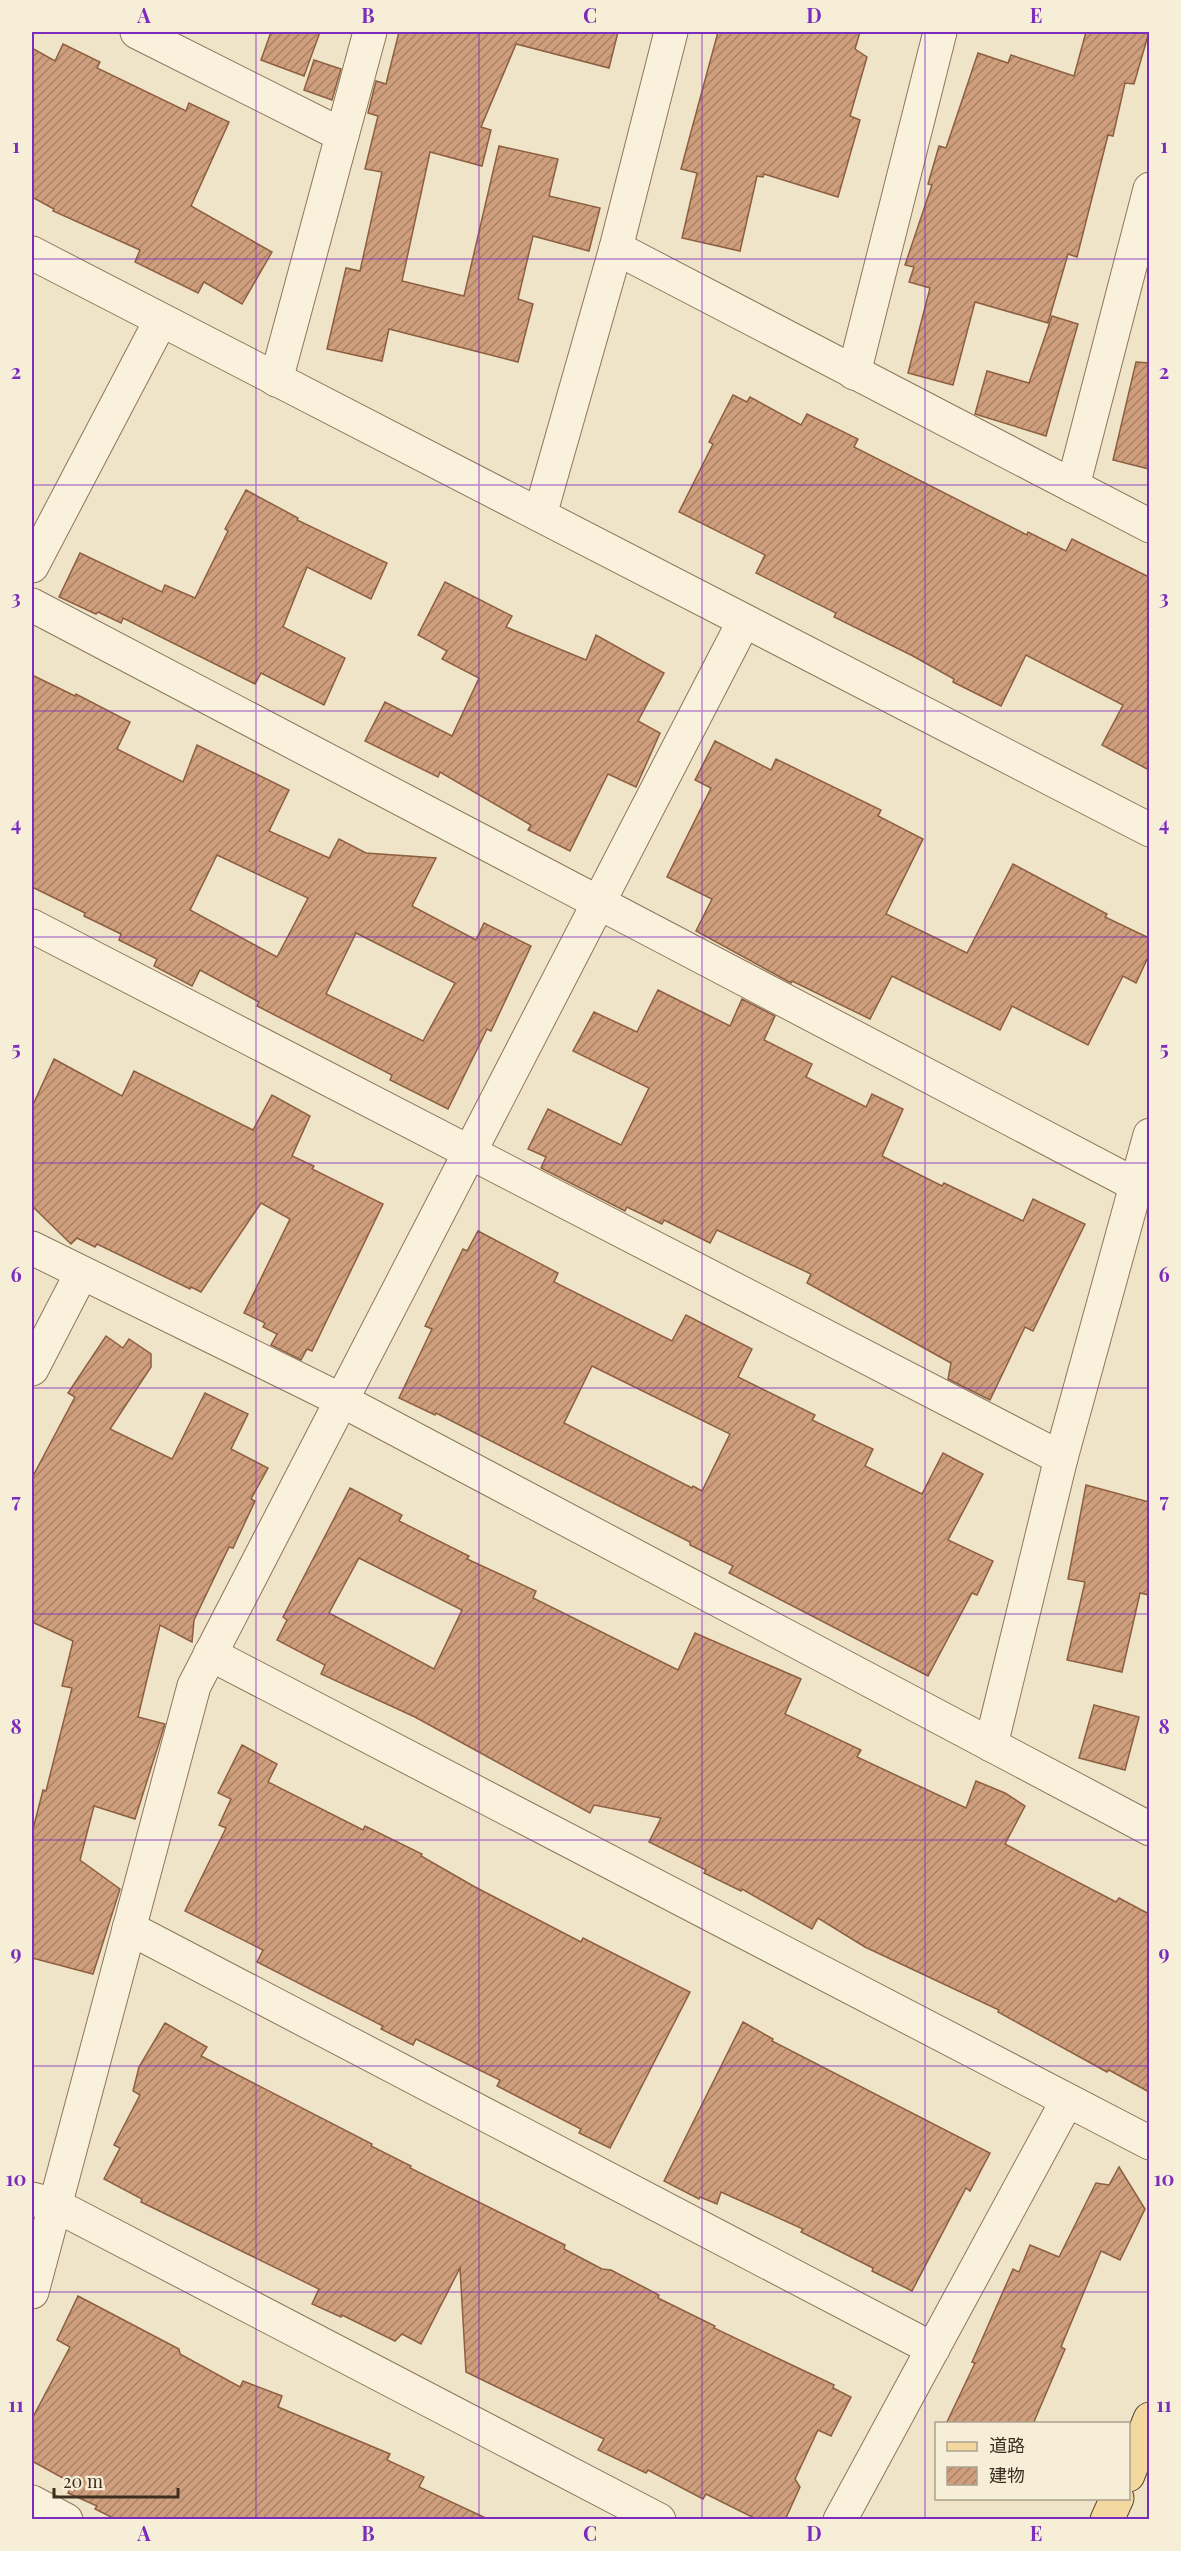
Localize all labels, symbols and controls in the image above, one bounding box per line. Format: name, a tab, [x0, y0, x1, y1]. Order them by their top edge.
text: A	[136, 1, 151, 28]
text: B	[361, 1, 375, 28]
text: C	[583, 1, 597, 28]
text: D	[806, 1, 822, 28]
text: E	[1030, 1, 1042, 28]
text: 1	[12, 131, 20, 158]
text: 1	[1160, 131, 1168, 158]
text: 2	[11, 357, 21, 384]
text: 2	[1159, 357, 1169, 384]
text: 3	[11, 583, 21, 610]
text: 3	[1159, 583, 1169, 610]
text: 4	[11, 809, 21, 836]
text: 4	[1159, 809, 1169, 836]
text: 5	[11, 1034, 21, 1061]
text: 5	[1159, 1034, 1169, 1061]
text: 6	[10, 1260, 22, 1287]
text: 6	[1158, 1260, 1170, 1287]
text: 7	[11, 1486, 21, 1513]
text: 7	[1159, 1486, 1169, 1513]
text: 8	[10, 1712, 22, 1739]
text: 8	[1158, 1712, 1170, 1739]
text: 9	[10, 1938, 22, 1965]
text: 9	[1158, 1938, 1170, 1965]
text: 10	[6, 2164, 26, 2191]
text: 10	[1154, 2164, 1174, 2191]
text: 11	[8, 2390, 24, 2417]
text: 11	[1156, 2390, 1172, 2417]
legend	[935, 2422, 1130, 2500]
text: 道路	[989, 2433, 1025, 2457]
scale bar	[54, 2461, 178, 2499]
text: 建物	[989, 2463, 1025, 2487]
text: 20 m	[63, 2469, 103, 2493]
text: A	[136, 2519, 151, 2546]
text: B	[361, 2519, 375, 2546]
text: C	[583, 2519, 597, 2546]
text: D	[806, 2519, 822, 2546]
text: E	[1030, 2519, 1042, 2546]

